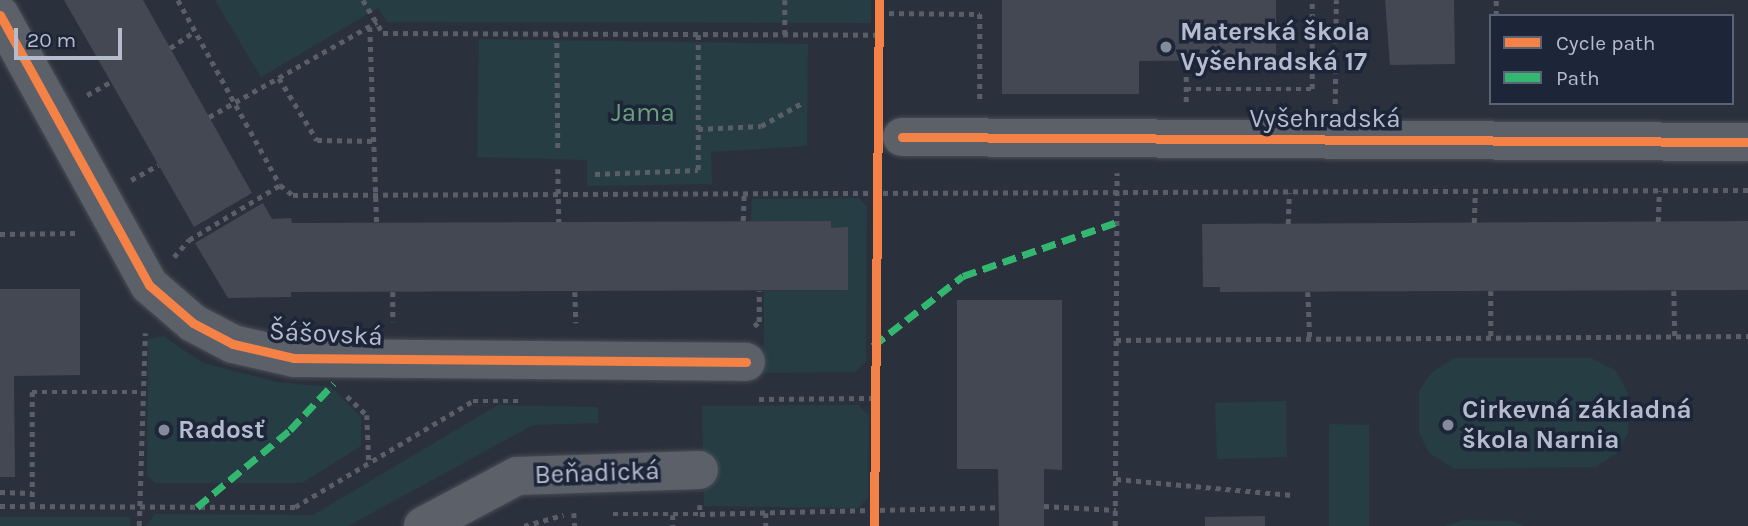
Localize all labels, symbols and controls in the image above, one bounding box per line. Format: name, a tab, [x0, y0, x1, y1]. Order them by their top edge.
scale bar	[18, 14, 126, 58]
legend	[1489, 14, 1734, 105]
place label: Materská škola Vyšehradská 17	[1180, 16, 1370, 78]
text: 20 m	[27, 28, 76, 52]
text: Cycle path	[1556, 31, 1656, 55]
marker: Materská škola Vyšehradská 17	[1158, 39, 1174, 55]
text: Path	[1556, 66, 1600, 90]
park label: Jama	[611, 97, 675, 129]
street label: Vyšehradská	[1249, 103, 1401, 135]
street label: Šášovská	[268, 315, 384, 353]
place label: Cirkevná základná škola Narnia	[1462, 394, 1692, 456]
place label: Radosť	[178, 414, 265, 446]
marker: Cirkevná základná škola Narnia	[1440, 417, 1456, 433]
marker: Radosť	[156, 422, 172, 438]
street label: Beňadická	[534, 455, 660, 491]

